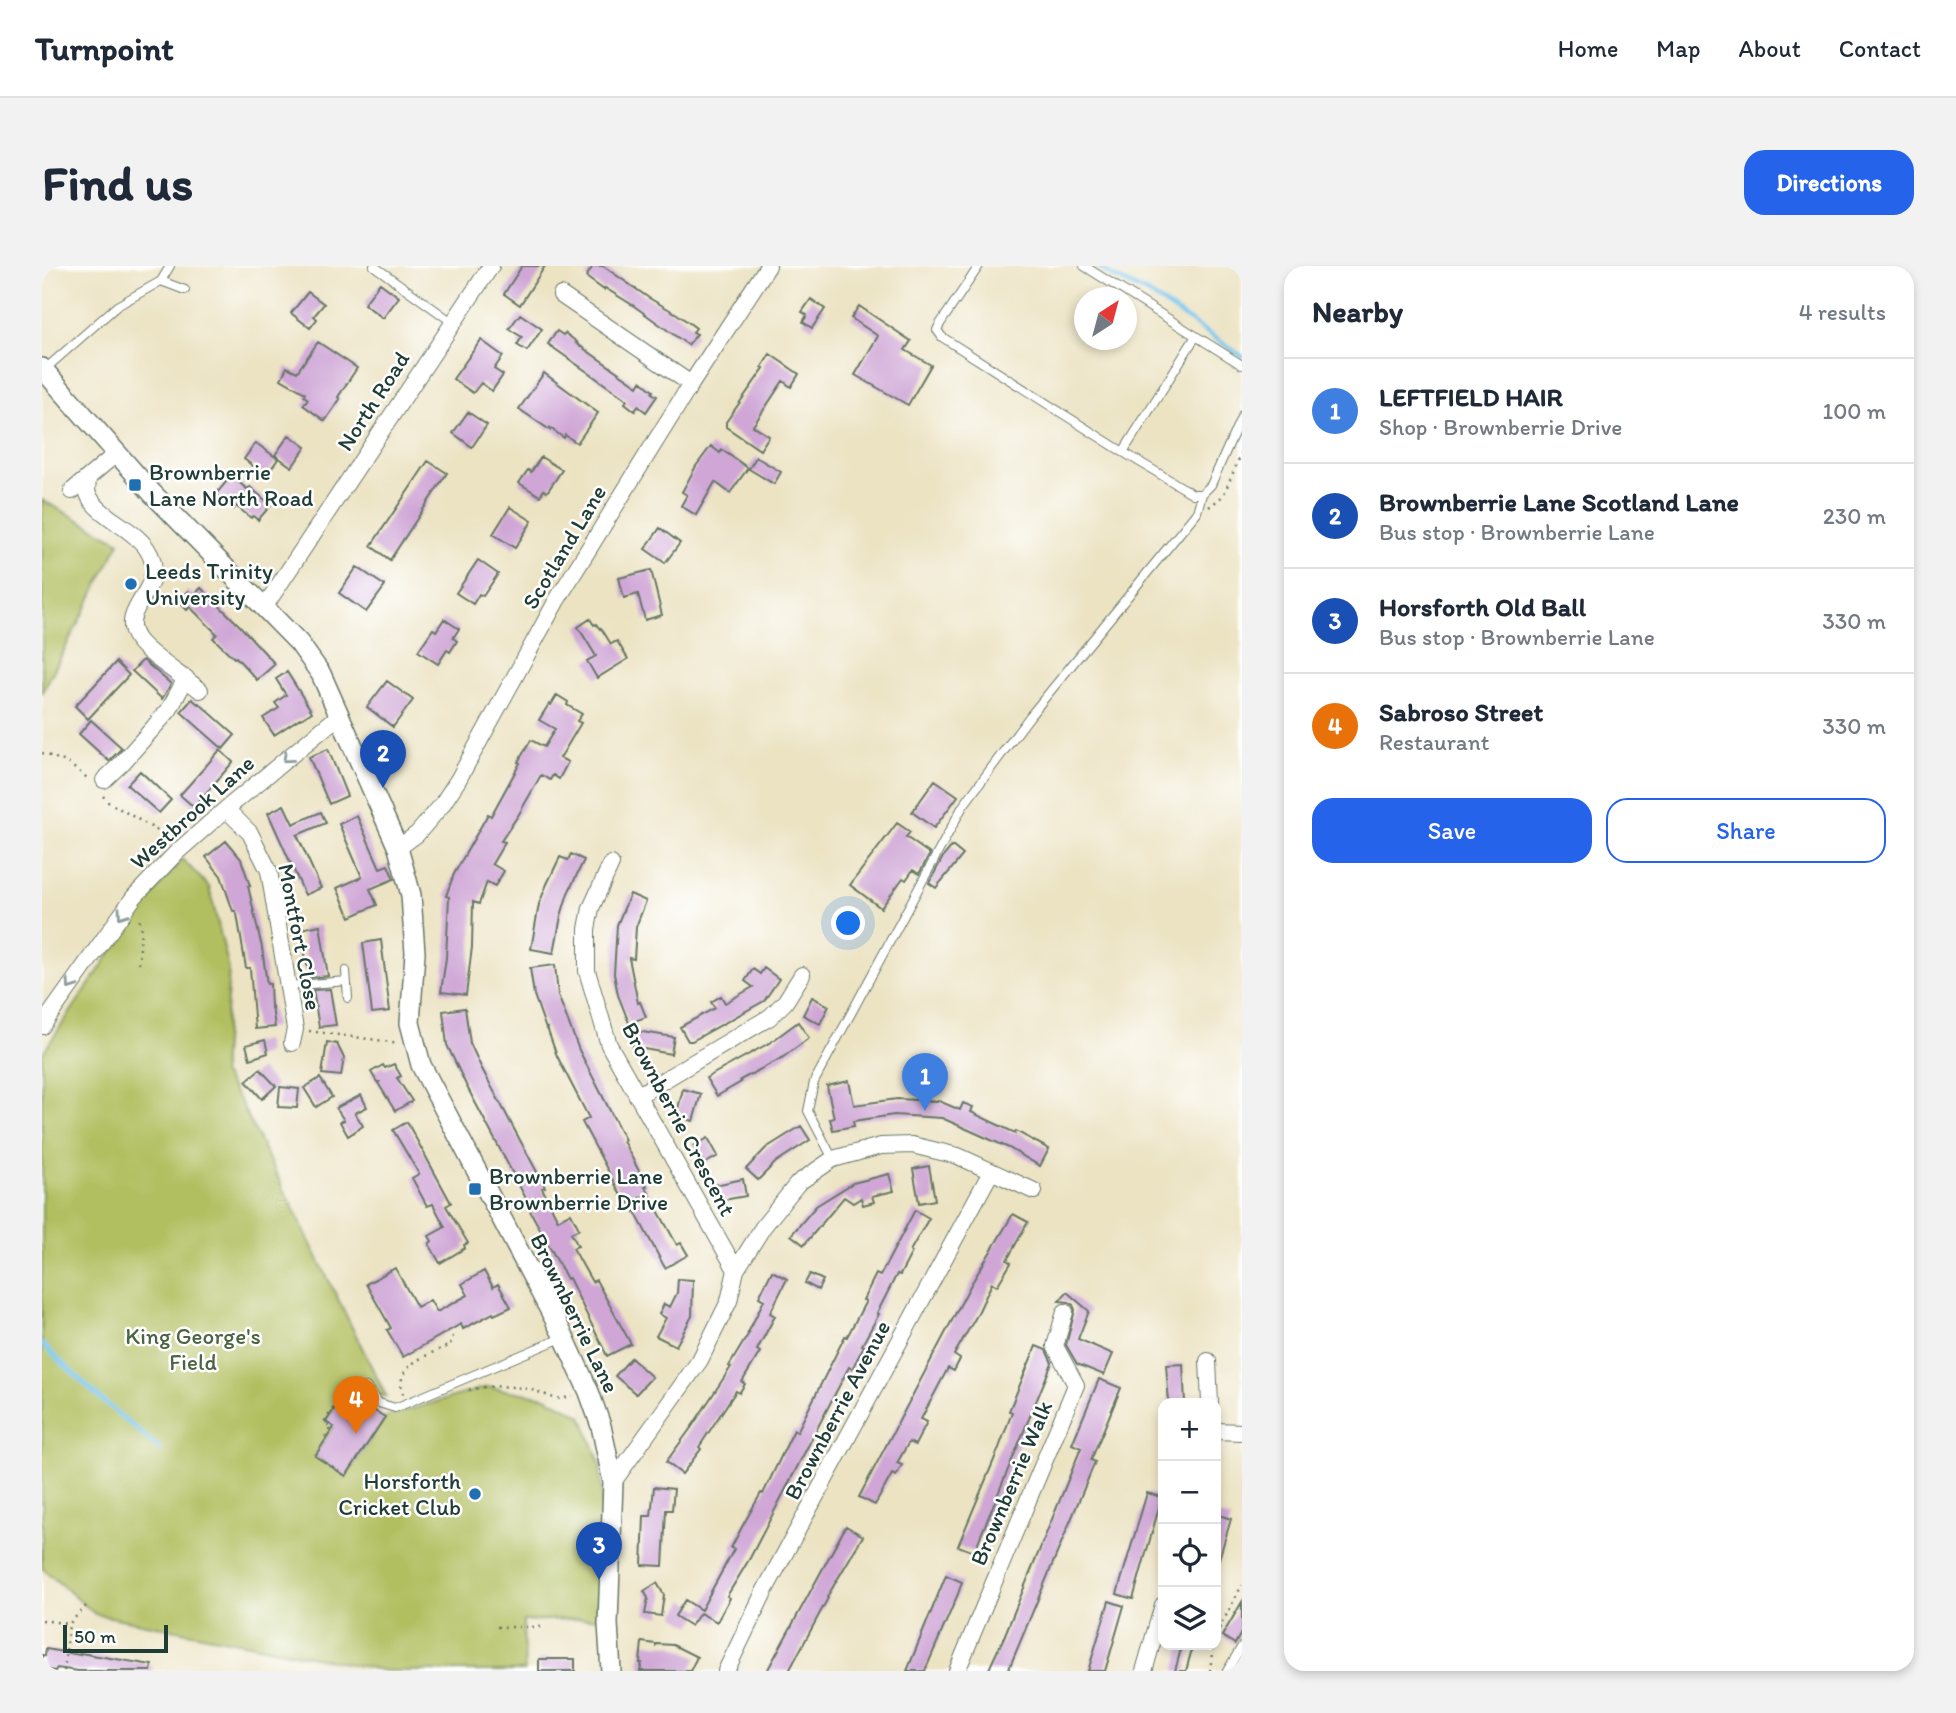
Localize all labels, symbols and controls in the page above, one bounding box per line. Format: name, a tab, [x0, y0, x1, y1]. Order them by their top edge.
text: Turnpoint	[35, 29, 174, 68]
text: Home	[1558, 34, 1618, 63]
text: Map	[1656, 34, 1700, 63]
text: About	[1738, 34, 1801, 63]
text: Contact	[1839, 34, 1921, 63]
button: Directions	[1744, 150, 1914, 215]
text: Find us	[42, 153, 193, 212]
north arrow	[1074, 287, 1137, 350]
text: Nearby	[1312, 293, 1403, 330]
text: 4 results	[1799, 298, 1886, 326]
street label: North Road	[330, 346, 416, 456]
text: LEFTFIELD HAIR	[1379, 381, 1563, 413]
text: 1	[1330, 397, 1340, 425]
text: 100 m	[1822, 397, 1886, 425]
text: Shop · Brownberrie Drive	[1379, 413, 1622, 441]
place label: Brownberrie Lane North Road	[149, 458, 313, 512]
marker: Brownberrie Lane North Road	[127, 477, 143, 493]
street label: Scotland Lane	[516, 480, 612, 614]
text: Brownberrie Lane Scotland Lane	[1379, 486, 1739, 518]
text: 2	[1329, 502, 1341, 530]
text: 230 m	[1823, 502, 1886, 530]
text: Bus stop · Brownberrie Lane	[1379, 518, 1655, 546]
place label: Leeds Trinity University	[145, 557, 273, 611]
marker: Leeds Trinity University	[123, 576, 139, 592]
text: Horsforth Old Ball	[1379, 591, 1586, 623]
text: 3	[1329, 607, 1341, 635]
text: 330 m	[1822, 607, 1886, 635]
text: Bus stop · Brownberrie Lane	[1379, 623, 1655, 651]
text: Sabroso Street	[1379, 696, 1543, 728]
text: 4	[1328, 712, 1342, 740]
text: 330 m	[1822, 712, 1886, 740]
text: Restaurant	[1379, 728, 1489, 756]
pin: 2	[360, 730, 406, 788]
street label: Westbrook Lane	[124, 749, 260, 875]
one-way arrow	[282, 750, 295, 762]
button: Save	[1312, 798, 1592, 863]
button: Share	[1606, 798, 1886, 863]
street label: Montfort Close	[272, 861, 328, 1013]
one-way arrow	[118, 906, 130, 919]
your location	[831, 906, 865, 940]
one-way arrow	[67, 977, 79, 990]
street label: Brownberrie Crescent	[616, 1017, 742, 1221]
pin: 1	[902, 1053, 948, 1111]
place label: Brownberrie Lane Brownberrie Drive	[489, 1162, 668, 1216]
marker: Brownberrie Lane Brownberrie Drive	[467, 1181, 483, 1197]
street label: Brownberrie Lane	[524, 1229, 626, 1397]
street label: Brownberrie Avenue	[778, 1316, 896, 1504]
park label: King George's Field	[125, 1322, 261, 1376]
pin: 4	[333, 1376, 379, 1434]
street label: Brownberrie Walk	[964, 1396, 1058, 1570]
map controls	[1158, 1398, 1221, 1650]
button: +	[1158, 1398, 1221, 1461]
button: −	[1158, 1461, 1221, 1524]
place label: Horsforth Cricket Club	[338, 1467, 461, 1521]
marker: Horsforth Cricket Club	[467, 1486, 483, 1502]
pin: 3	[576, 1522, 622, 1580]
button: locate	[1158, 1524, 1221, 1587]
button: layers	[1158, 1587, 1221, 1650]
scale bar	[63, 1622, 168, 1654]
text: 50 m	[74, 1625, 116, 1648]

